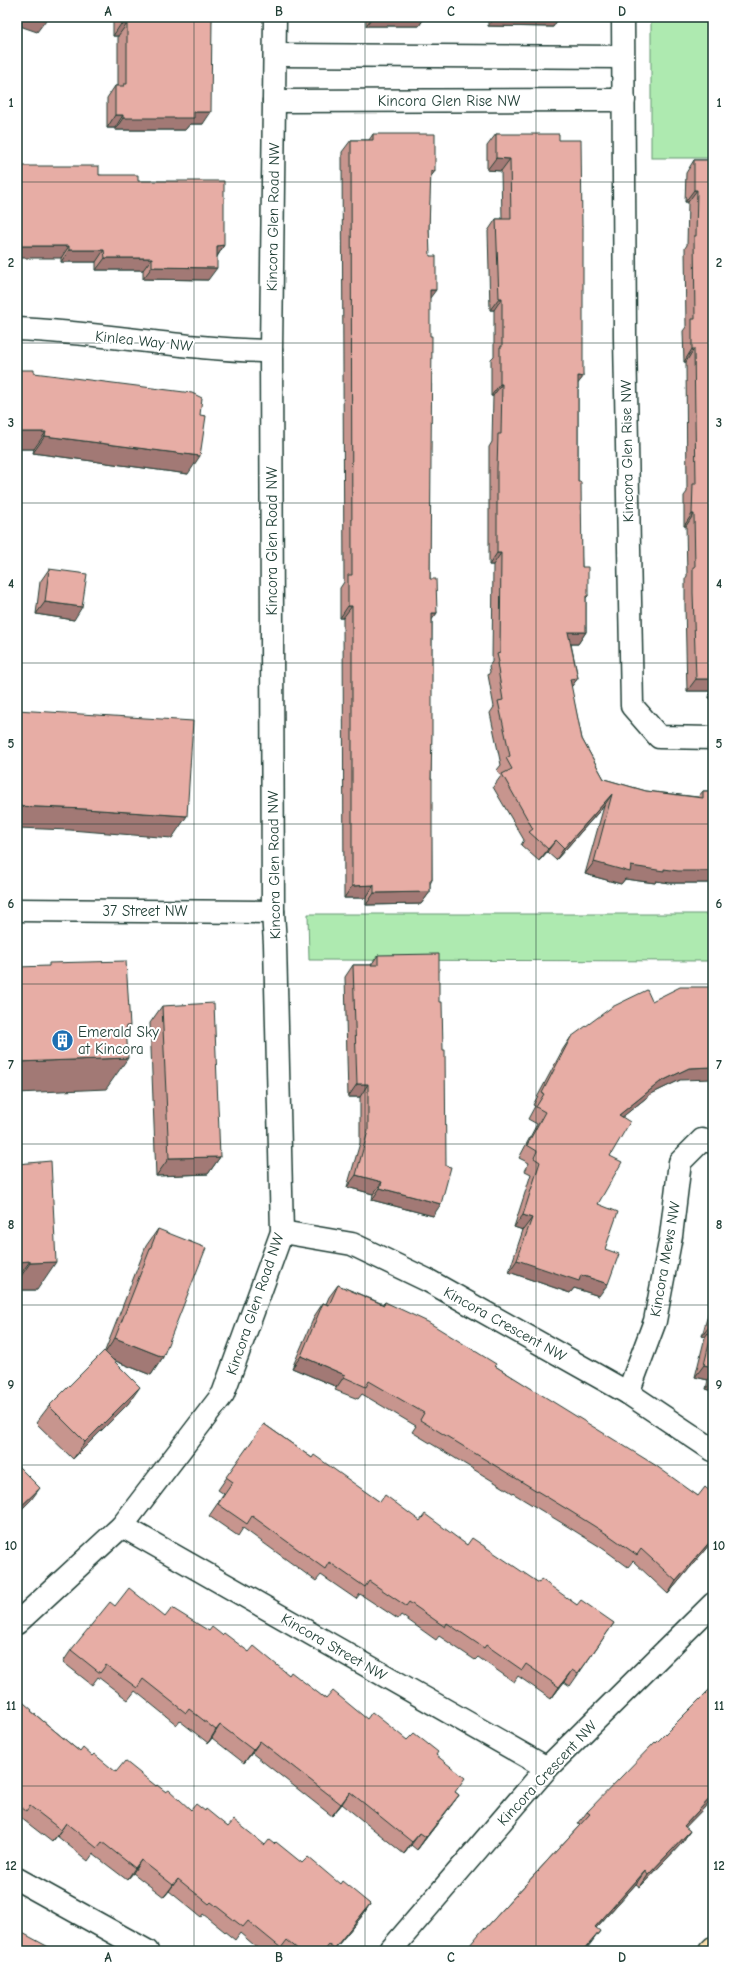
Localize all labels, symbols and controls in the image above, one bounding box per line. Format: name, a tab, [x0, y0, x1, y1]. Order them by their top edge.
text: A	[104, 4, 112, 19]
text: B	[275, 4, 283, 19]
text: C	[447, 4, 455, 19]
text: D	[618, 4, 626, 19]
street label: Kincora Glen Rise NW	[378, 92, 520, 110]
text: 1	[8, 95, 14, 110]
text: 1	[716, 95, 722, 110]
street label: Kincora Glen Road NW	[263, 142, 283, 292]
text: 2	[8, 255, 14, 270]
text: 2	[716, 255, 722, 270]
street label: Kinlea Way NW	[94, 327, 194, 355]
street label: Kincora Glen Rise NW	[617, 380, 637, 522]
text: 3	[8, 415, 14, 430]
text: 3	[716, 415, 722, 430]
street label: Kincora Glen Road NW	[263, 467, 281, 615]
text: 4	[8, 576, 14, 591]
text: 4	[716, 576, 722, 591]
text: 5	[8, 736, 15, 751]
text: 5	[716, 736, 723, 751]
street label: Kincora Glen Road NW	[264, 790, 284, 940]
text: 6	[8, 896, 15, 911]
text: 6	[716, 896, 723, 911]
street label: 37 Street NW	[102, 902, 188, 920]
place label: Emerald Sky at Kincora	[78, 1023, 159, 1058]
building icon: Emerald Sky at Kincora	[49, 1028, 75, 1054]
text: 7	[8, 1057, 14, 1072]
text: 7	[716, 1057, 722, 1072]
street label: Kincora Mews NW	[646, 1200, 684, 1318]
text: 8	[8, 1217, 14, 1232]
text: 8	[716, 1217, 722, 1232]
street label: Kincora Glen Road NW	[222, 1231, 288, 1377]
street label: Kincora Crescent NW	[441, 1283, 569, 1365]
text: 9	[8, 1377, 15, 1392]
text: 9	[716, 1377, 723, 1392]
text: 10	[5, 1538, 17, 1553]
text: 10	[713, 1538, 725, 1553]
street label: Kincora Street NW	[278, 1609, 390, 1685]
text: 11	[6, 1698, 16, 1713]
text: 11	[714, 1698, 724, 1713]
street label: Kincora Crescent NW	[494, 1717, 600, 1829]
text: 12	[5, 1858, 17, 1873]
text: 12	[713, 1858, 725, 1873]
text: A	[104, 1950, 112, 1965]
text: B	[275, 1950, 283, 1965]
text: C	[447, 1950, 455, 1965]
text: D	[618, 1950, 626, 1965]

